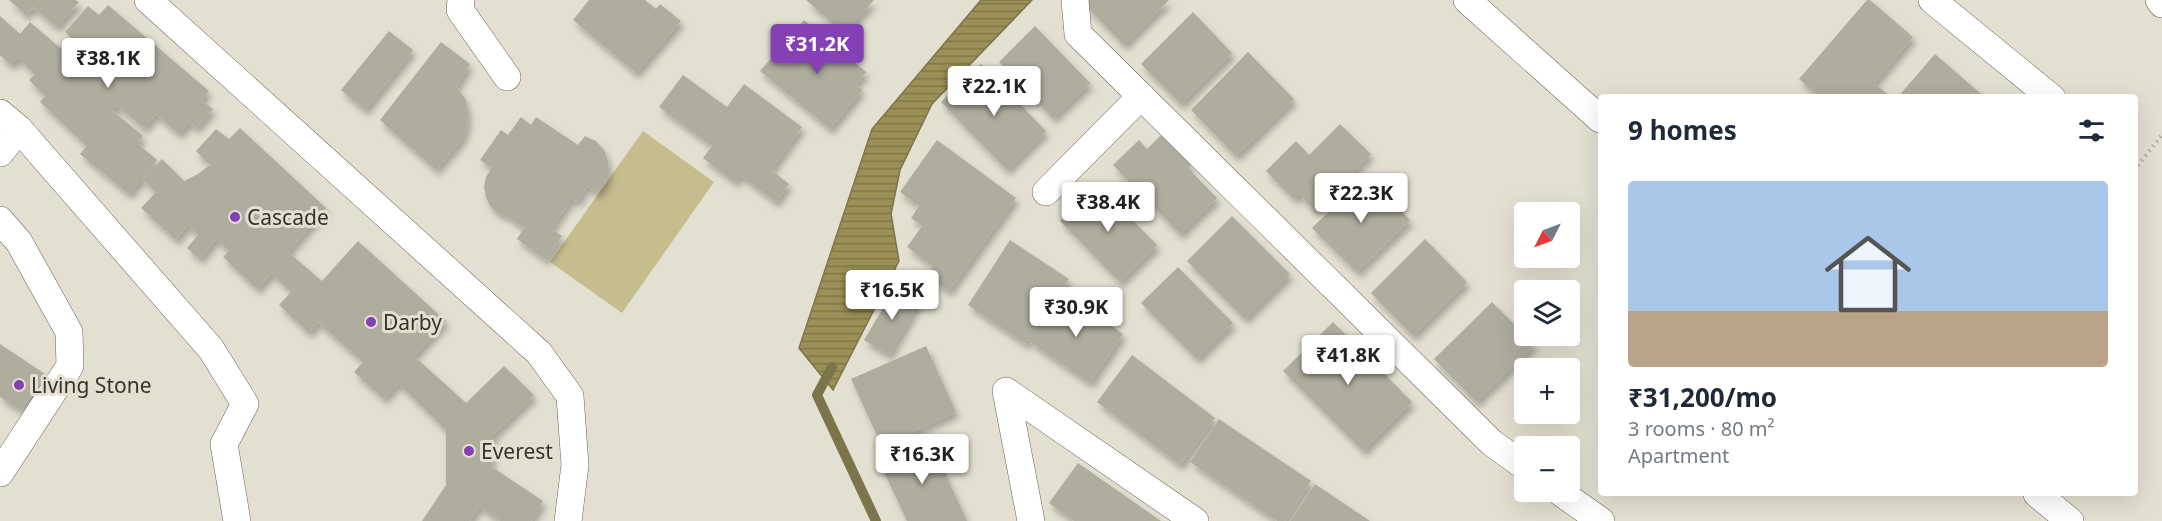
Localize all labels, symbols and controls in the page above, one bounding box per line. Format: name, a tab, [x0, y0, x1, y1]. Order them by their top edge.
pin: ₹31.2K	[768, 24, 866, 75]
text: ₹31.2K	[785, 30, 849, 57]
pin: ₹38.1K	[59, 38, 157, 89]
text: ₹38.1K	[76, 44, 140, 71]
pin: ₹22.1K	[945, 66, 1043, 117]
text: ₹22.1K	[962, 72, 1026, 99]
text: 9 homes	[1628, 112, 1737, 148]
icon: filters	[2075, 114, 2108, 147]
pin: ₹22.3K	[1312, 173, 1410, 224]
text: ₹22.3K	[1329, 179, 1393, 206]
pin: ₹38.4K	[1059, 182, 1157, 233]
text: ₹38.4K	[1076, 188, 1140, 215]
north arrow	[1514, 202, 1580, 268]
map controls	[1514, 202, 1580, 502]
place label: Cascade	[247, 203, 329, 231]
marker: Cascade	[228, 210, 242, 224]
icon: home	[1814, 220, 1922, 328]
pin: ₹16.5K	[843, 270, 941, 321]
text: ₹16.5K	[860, 276, 924, 303]
button: layers	[1514, 280, 1580, 346]
pin: ₹30.9K	[1027, 287, 1125, 338]
text: ₹30.9K	[1044, 293, 1108, 320]
place label: Darby	[383, 308, 442, 336]
marker: Darby	[364, 315, 378, 329]
pin: ₹41.8K	[1299, 335, 1397, 386]
text: ₹41.8K	[1316, 341, 1380, 368]
button: +	[1514, 358, 1580, 424]
place label: Living Stone	[31, 371, 152, 399]
marker: Living Stone	[12, 378, 26, 392]
text: ₹31,200/mo	[1628, 379, 1777, 415]
text: 3 rooms · 80 m²	[1628, 415, 1775, 442]
pin: ₹16.3K	[873, 434, 971, 485]
button: −	[1514, 436, 1580, 502]
place label: Everest	[481, 437, 553, 465]
text: ₹16.3K	[890, 440, 954, 467]
text: Apartment	[1628, 442, 1729, 469]
marker: Everest	[462, 444, 476, 458]

